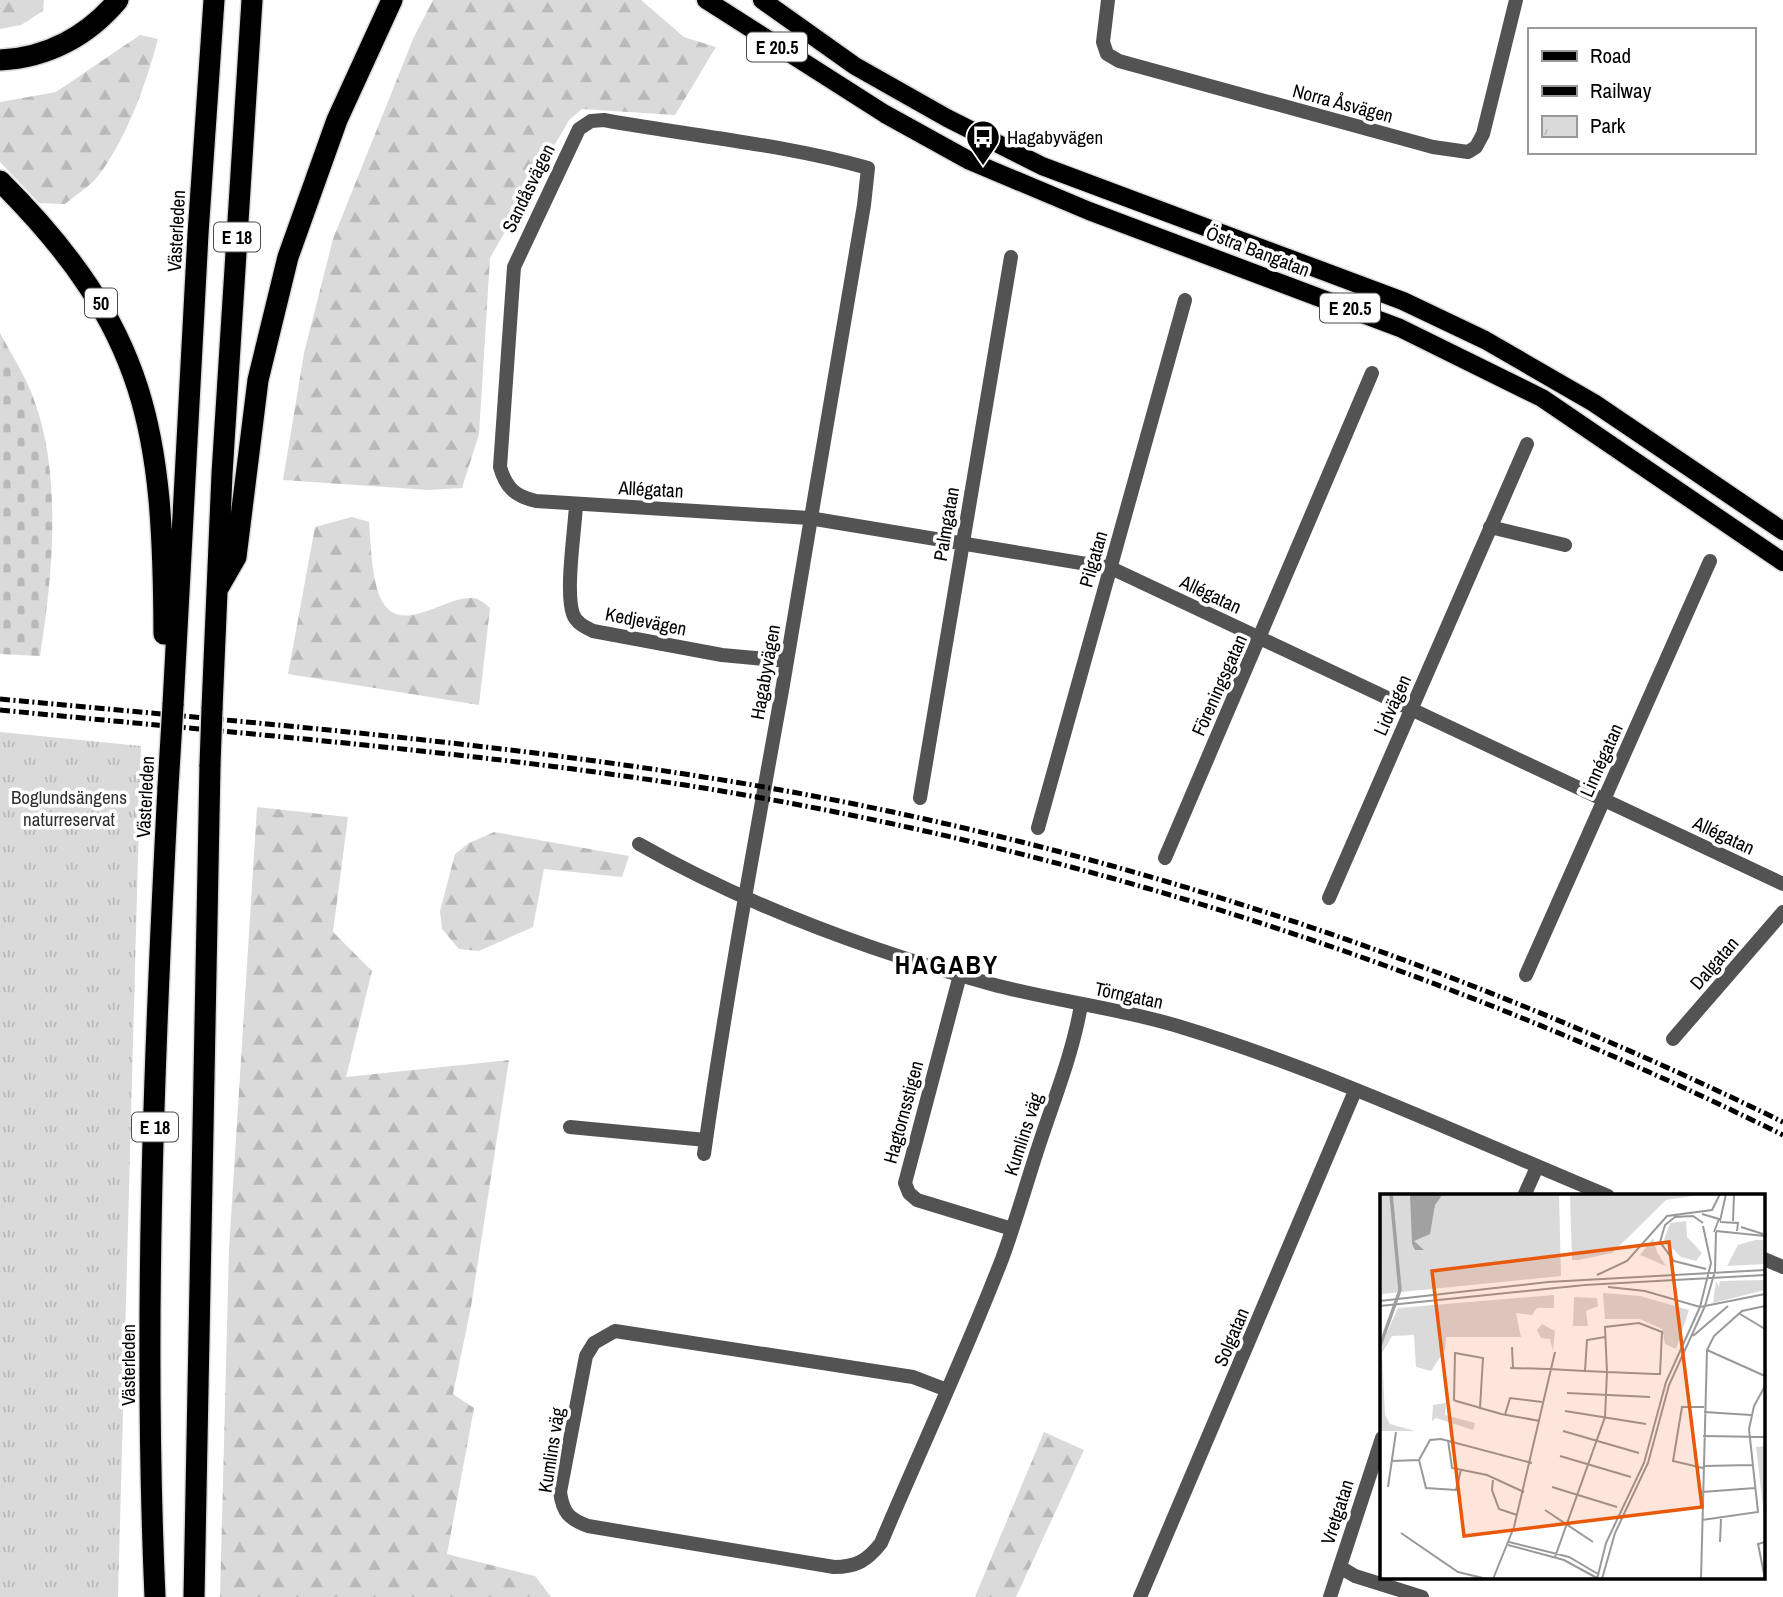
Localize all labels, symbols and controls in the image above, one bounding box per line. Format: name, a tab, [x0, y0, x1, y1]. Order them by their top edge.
legend	[1528, 28, 1755, 154]
road number: E 20.5	[747, 32, 807, 62]
text: Road	[1590, 41, 1631, 70]
text: Railway	[1590, 76, 1652, 105]
street label: Norra Åsvägen	[1290, 77, 1396, 129]
text: Park	[1590, 111, 1626, 140]
bus stop icon: Hagabyvägen	[964, 118, 1002, 167]
place label: Hagabyvägen	[1007, 124, 1103, 150]
street label: Sandåsvägen	[495, 139, 561, 237]
street label: Västerleden	[161, 189, 191, 273]
street label: Östra Bangatan	[1202, 219, 1314, 283]
road number: E 18	[214, 222, 260, 251]
road number: 50	[85, 288, 117, 318]
road number: E 20.5	[1320, 294, 1380, 322]
street label: Allégatan	[617, 474, 684, 504]
street label: Palmgatan	[927, 485, 965, 563]
street label: Pilgatan	[1073, 528, 1113, 590]
street label: Allégatan	[1175, 568, 1246, 620]
street label: Kedjevägen	[603, 600, 689, 642]
street label: Hagabyvägen	[744, 622, 786, 722]
street label: Föreningsgatan	[1185, 630, 1253, 740]
street label: Lidvägen	[1367, 670, 1417, 740]
street label: Linnégatan	[1573, 719, 1629, 801]
street label: Västerleden	[130, 755, 160, 839]
park label: Boglundsängens naturreservat	[11, 784, 127, 832]
street label: Allégatan	[1688, 809, 1759, 861]
street label: Dalgatan	[1684, 931, 1744, 995]
district label: HAGABY	[895, 947, 999, 982]
street label: Törngatan	[1092, 975, 1166, 1015]
street label: Hagtornsstigen	[877, 1058, 929, 1166]
street label: Kumlins väg	[997, 1089, 1049, 1179]
road number: E 18	[132, 1112, 178, 1142]
inset map	[1380, 1194, 1766, 1580]
street label: Solgatan	[1207, 1304, 1255, 1370]
street label: Västerleden	[115, 1324, 141, 1406]
street label: Kumlins väg	[531, 1405, 571, 1494]
street label: Vretgatan	[1314, 1476, 1360, 1548]

